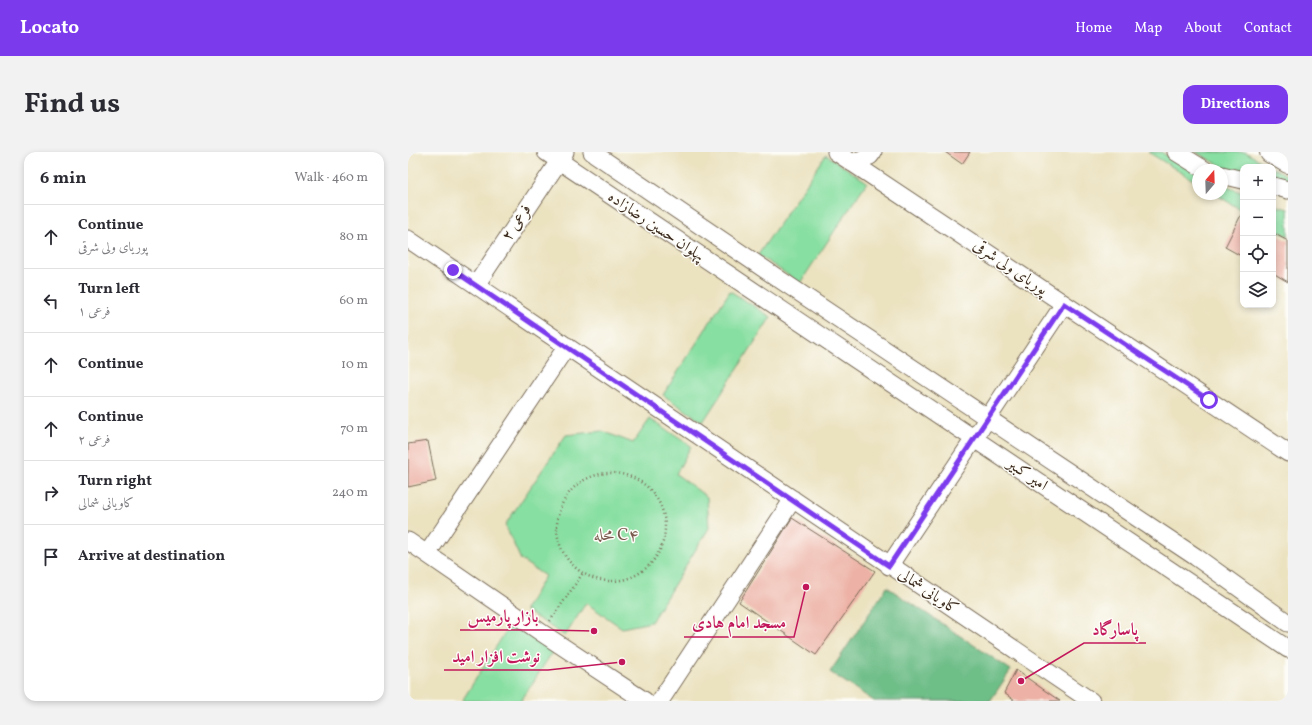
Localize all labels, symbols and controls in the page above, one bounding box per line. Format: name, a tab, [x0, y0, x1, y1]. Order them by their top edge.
text: Locato	[20, 15, 79, 41]
text: Home	[1075, 19, 1112, 38]
text: Map	[1134, 19, 1162, 38]
text: About	[1184, 19, 1222, 38]
text: Contact	[1244, 19, 1292, 38]
text: Find us	[24, 85, 120, 124]
button: Directions	[1183, 85, 1288, 124]
north arrow	[1192, 164, 1228, 200]
map controls	[1240, 164, 1276, 308]
button: +	[1240, 164, 1276, 200]
text: 6 min	[40, 167, 86, 190]
text: Walk · 460 m	[295, 169, 368, 187]
street label: پهلوان حسین رضازاده	[603, 186, 709, 268]
street label: فرعی ۲	[497, 200, 537, 246]
button: −	[1240, 200, 1276, 236]
text: Continue	[78, 215, 143, 236]
icon: ahead	[40, 226, 62, 248]
text: 80 m	[339, 228, 368, 246]
street label: پوریای ولی شرقی	[968, 235, 1053, 302]
button: locate	[1240, 236, 1276, 272]
text: پوریای ولی شرقی	[78, 239, 148, 257]
route end	[444, 261, 462, 279]
button: layers	[1240, 272, 1276, 308]
text: Turn left	[78, 279, 140, 300]
icon: left	[40, 290, 62, 312]
text: 60 m	[340, 292, 368, 310]
text: فرعی ۱	[78, 303, 110, 321]
icon: ahead	[40, 354, 62, 376]
text: Continue	[78, 354, 143, 375]
text: 10 m	[341, 356, 368, 374]
route start	[1200, 391, 1218, 409]
text: Continue	[78, 407, 143, 428]
icon: ahead	[40, 418, 62, 440]
text: 70 m	[340, 420, 368, 438]
text: فرعی ۲	[78, 431, 110, 449]
street label: امیر کبیر	[1001, 452, 1052, 497]
text: Turn right	[78, 471, 152, 492]
icon: right	[40, 482, 62, 504]
text: 240 m	[332, 484, 368, 502]
text: کاویانی شمالی	[78, 495, 134, 513]
district label: محله C۴	[594, 524, 638, 547]
icon: arrive	[40, 546, 62, 568]
text: Arrive at destination	[78, 546, 225, 567]
street label: کاویانی شمالی	[893, 564, 963, 620]
callout: بازار پارمیس	[460, 601, 547, 630]
text: بازار پارمیس	[468, 606, 538, 629]
callout: مسجد امام هادی	[684, 608, 794, 637]
text: مسجد امام هادی	[692, 612, 786, 637]
callout: پاسارگاد	[1084, 614, 1146, 643]
text: پاسارگاد	[1092, 619, 1140, 642]
callout: نوشت افزار امید	[444, 641, 548, 670]
text: نوشت افزار امید	[452, 646, 540, 669]

